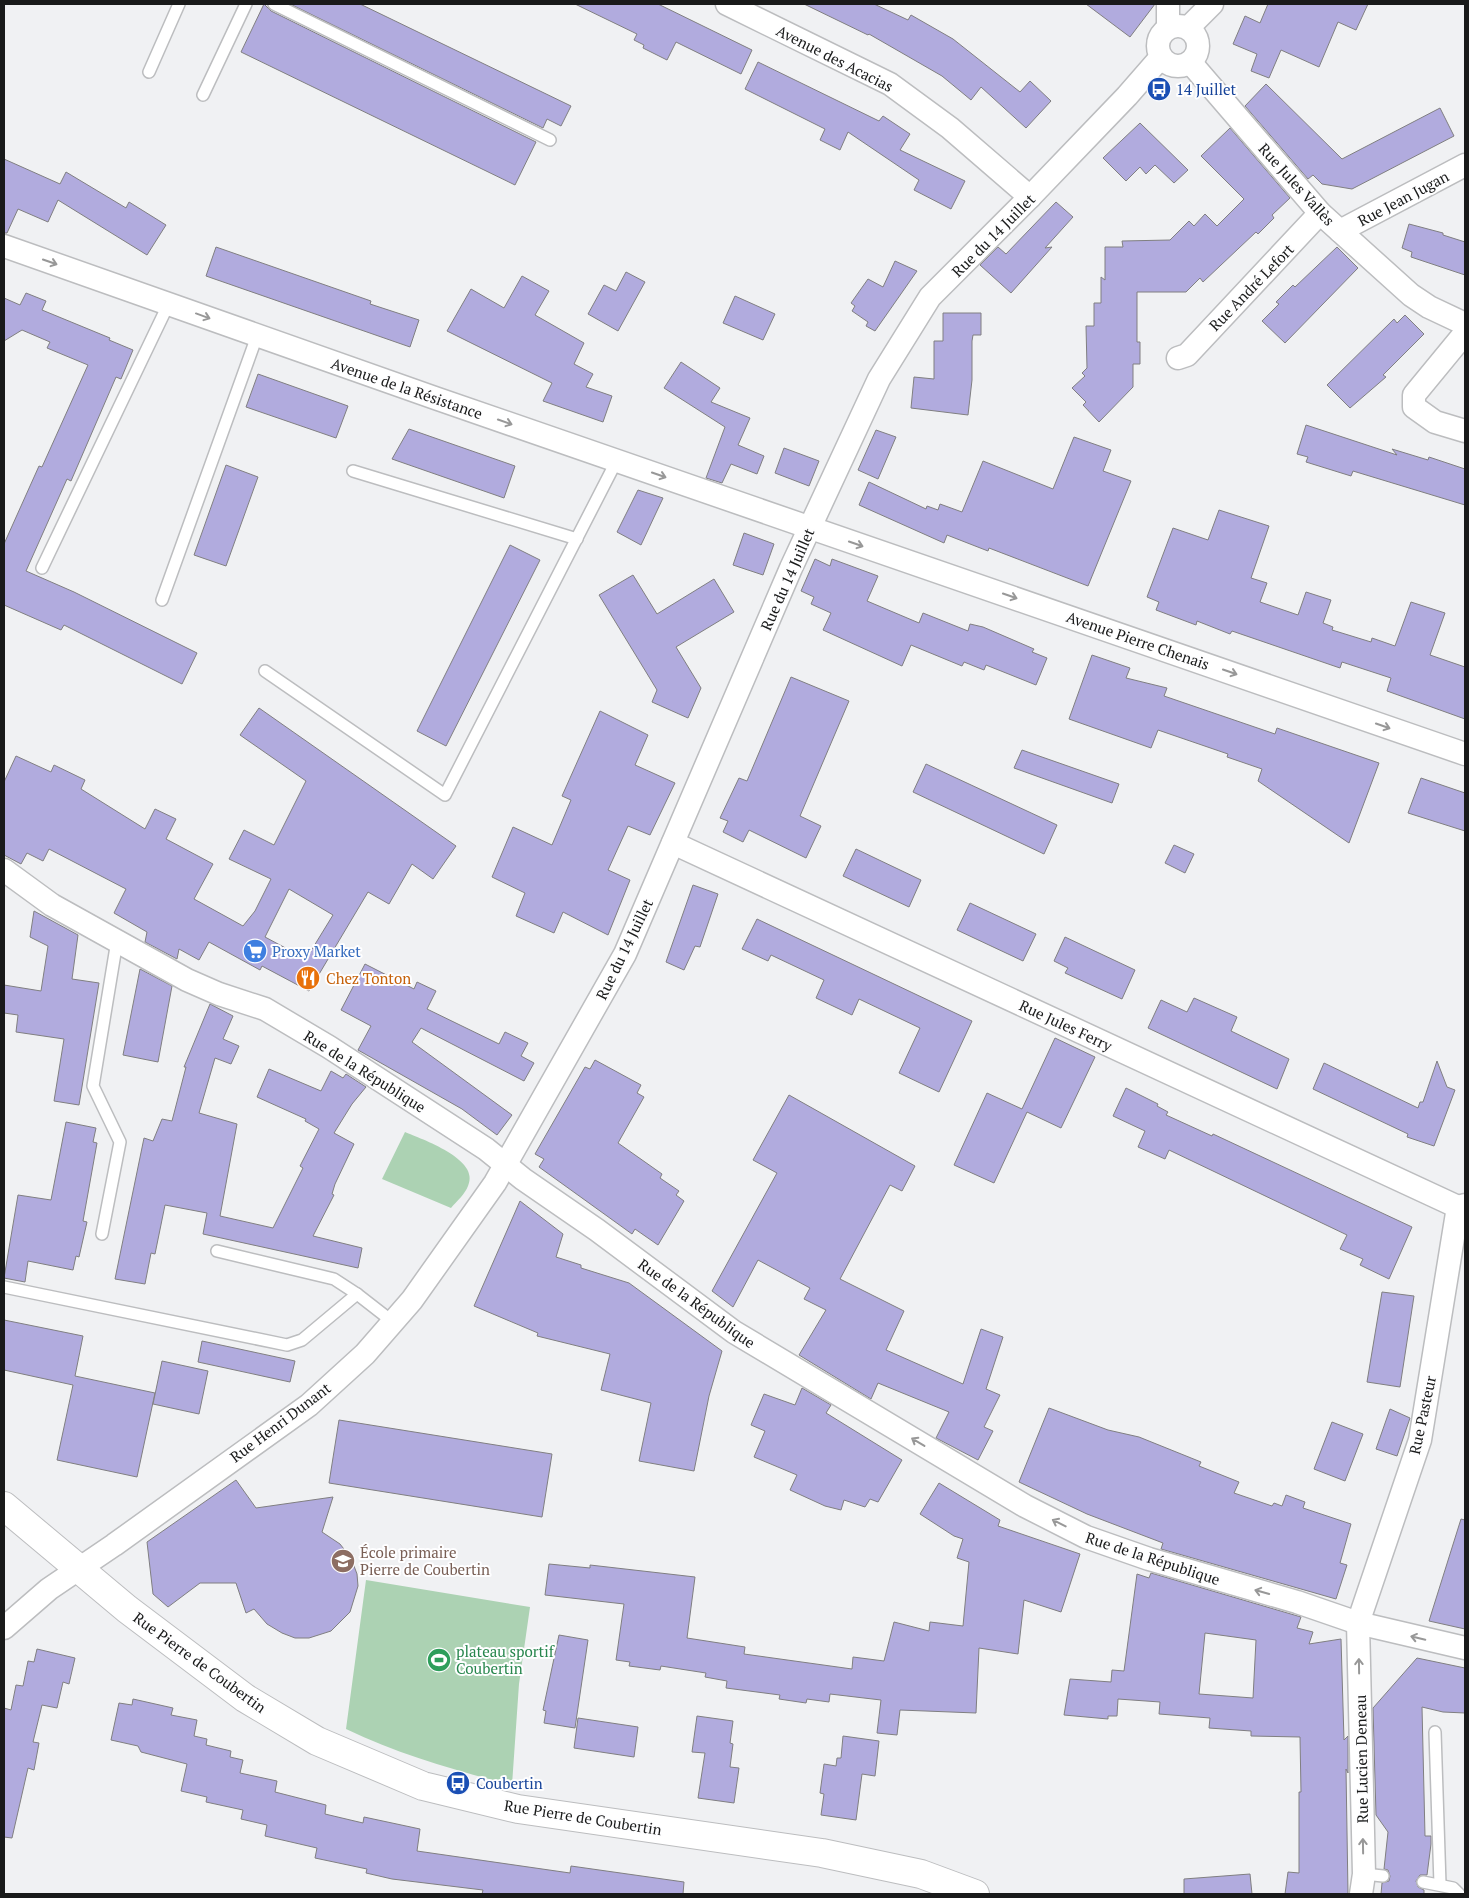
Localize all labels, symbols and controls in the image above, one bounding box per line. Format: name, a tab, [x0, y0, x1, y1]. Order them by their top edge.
street label: Avenue des Acacias	[773, 20, 897, 96]
bus stop icon: 14 Juillet	[1146, 76, 1172, 102]
place label: 14 Juillet	[1176, 79, 1236, 99]
street label: Rue Jules Vallès	[1255, 138, 1339, 230]
street label: Rue Jean Jugan	[1354, 166, 1452, 230]
street label: Rue du 14 Juillet	[947, 189, 1039, 281]
street label: Rue André Lefort	[1204, 239, 1298, 335]
one-way arrow	[42, 258, 57, 267]
one-way arrow	[195, 312, 210, 321]
street label: Avenue de la Résistance	[329, 353, 485, 423]
one-way arrow	[497, 418, 512, 427]
one-way arrow	[650, 470, 666, 480]
street label: Rue du 14 Juillet	[756, 524, 819, 633]
one-way arrow	[848, 540, 864, 549]
one-way arrow	[1002, 592, 1017, 601]
street label: Avenue Pierre Chenais	[1064, 606, 1212, 674]
one-way arrow	[1222, 668, 1237, 677]
one-way arrow	[1375, 722, 1391, 731]
street label: Rue du 14 Juillet	[591, 895, 657, 1003]
supermarket icon: Proxy Market	[242, 938, 268, 964]
place label: Proxy Market	[272, 941, 361, 961]
restaurant icon: Chez Tonton	[295, 965, 321, 991]
place label: Chez Tonton	[326, 968, 411, 988]
street label: Rue Jules Ferry	[1016, 995, 1116, 1055]
street label: Rue de la République	[300, 1025, 430, 1117]
street label: Rue de la République	[634, 1254, 760, 1352]
street label: Rue Pasteur	[1404, 1374, 1440, 1456]
street label: Rue Henri Dunant	[226, 1377, 335, 1466]
one-way arrow	[911, 1437, 925, 1447]
one-way arrow	[1052, 1518, 1067, 1527]
street label: Rue de la République	[1083, 1527, 1223, 1589]
place label: École primaire Pierre de Coubertin	[360, 1542, 490, 1579]
school or university icon: École primaire Pierre de Coubertin	[330, 1548, 356, 1574]
one-way arrow	[1254, 1586, 1270, 1596]
street label: Rue Pierre de Coubertin	[130, 1607, 270, 1717]
one-way arrow	[1410, 1632, 1426, 1642]
place label: plateau sportif Coubertin	[456, 1641, 555, 1678]
sports icon: plateau sportif Coubertin	[426, 1647, 452, 1673]
one-way arrow	[1354, 1658, 1364, 1674]
street label: Rue Lucien Deneau	[1350, 1694, 1372, 1823]
bus stop icon: Coubertin	[445, 1770, 471, 1796]
place label: Coubertin	[476, 1773, 543, 1793]
street label: Rue Pierre de Coubertin	[503, 1795, 663, 1839]
one-way arrow	[1358, 1838, 1368, 1854]

